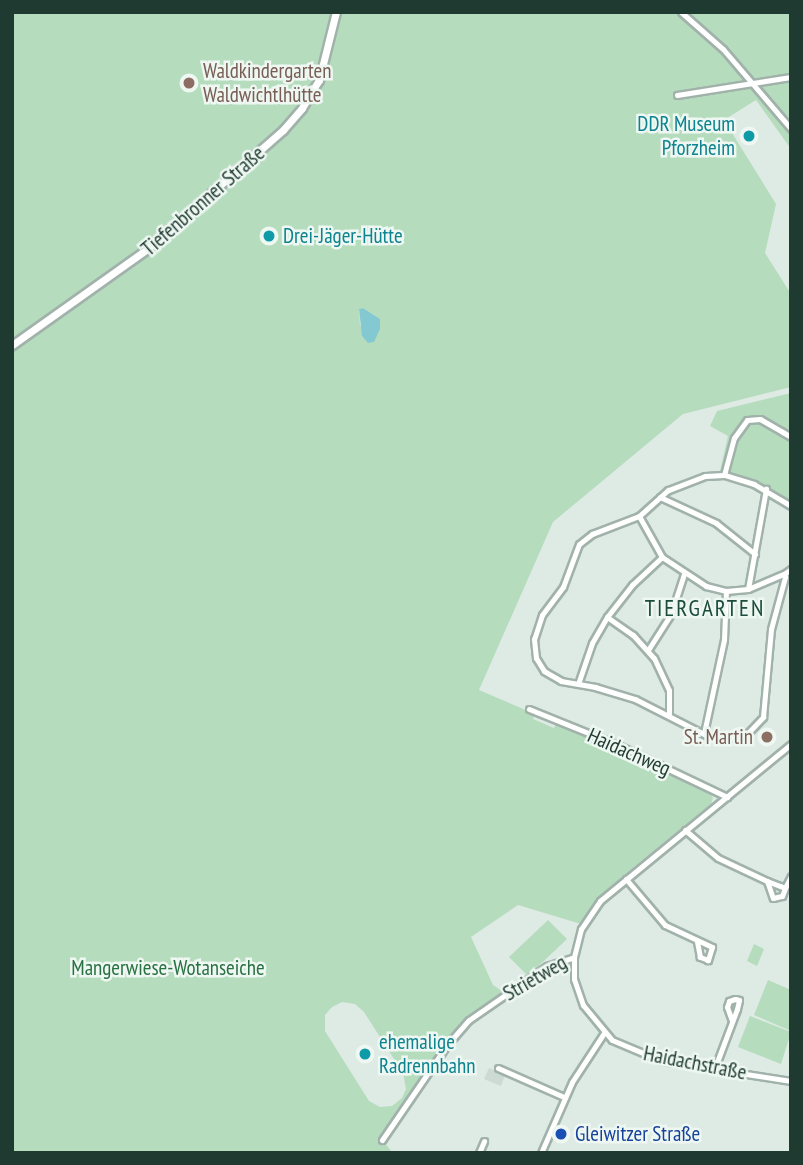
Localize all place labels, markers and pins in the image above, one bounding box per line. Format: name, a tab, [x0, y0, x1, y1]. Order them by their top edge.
place label: Waldkindergarten Waldwichtlhütte	[203, 58, 331, 108]
marker: Waldkindergarten Waldwichtlhütte	[181, 75, 197, 91]
place label: DDR Museum Pforzheim	[637, 111, 735, 161]
marker: DDR Museum Pforzheim	[741, 128, 757, 144]
place label: Drei-Jäger-Hütte	[283, 223, 403, 249]
marker: Drei-Jäger-Hütte	[261, 228, 277, 244]
place label: St. Martin	[682, 724, 753, 750]
marker: St. Martin	[759, 729, 775, 745]
place label: ehemalige Radrennbahn	[379, 1029, 475, 1079]
marker: ehemalige Radrennbahn	[357, 1046, 373, 1062]
place label: Gleiwitzer Straße	[575, 1121, 700, 1147]
marker: Gleiwitzer Straße	[553, 1126, 569, 1142]

